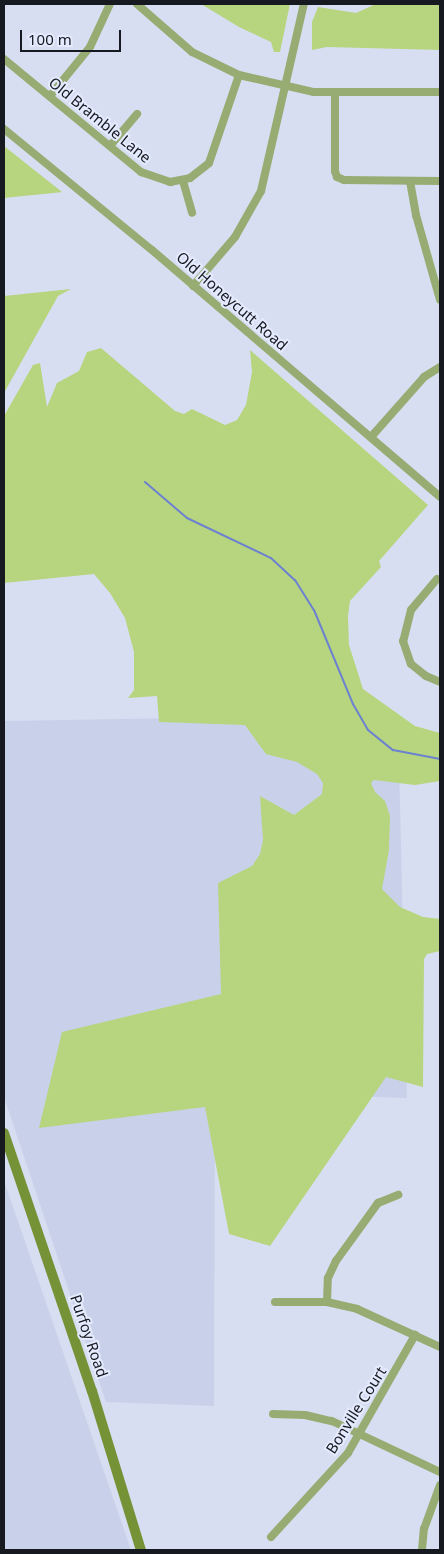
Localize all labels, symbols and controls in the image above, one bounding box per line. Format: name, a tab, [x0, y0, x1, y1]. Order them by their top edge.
scale bar	[22, 20, 124, 52]
text: 100 m	[28, 29, 72, 49]
street label: Old Bramble Lane	[45, 73, 155, 167]
street label: Old Honeycutt Road	[173, 248, 291, 354]
street label: Purfoy Road	[66, 1292, 112, 1380]
street label: Bonville Court	[322, 1363, 390, 1457]

